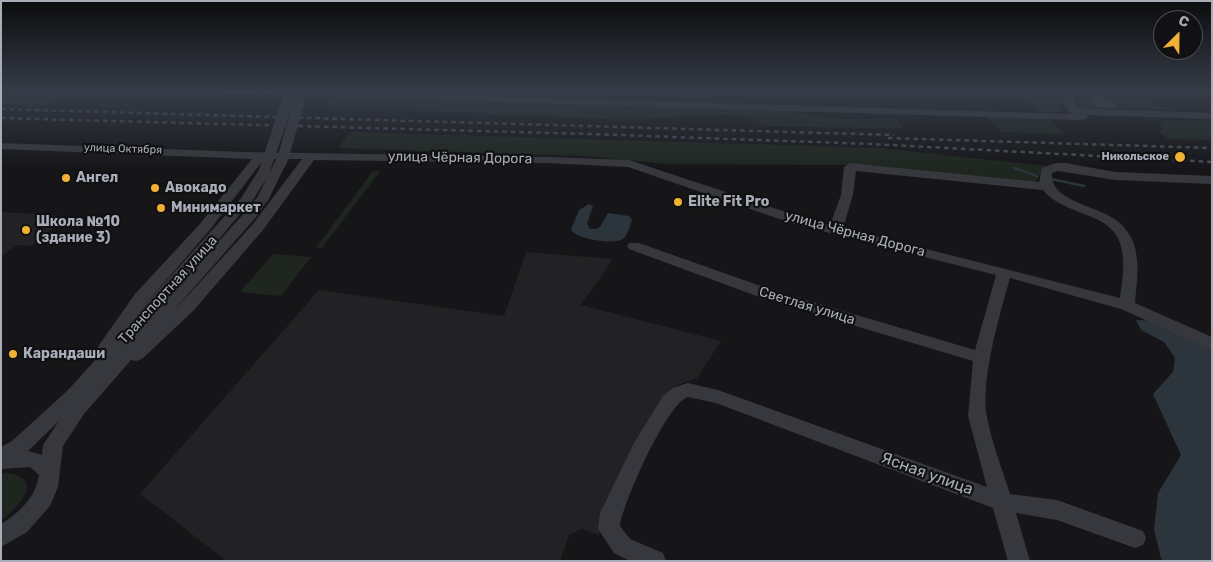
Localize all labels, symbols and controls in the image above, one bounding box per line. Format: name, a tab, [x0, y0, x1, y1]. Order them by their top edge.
north arrow	[1153, 10, 1203, 60]
text: С	[1176, 12, 1192, 31]
street label: улица Октября	[84, 141, 162, 157]
street label: улица Чёрная Дорога	[388, 148, 532, 168]
place label: Никольское	[1102, 150, 1169, 164]
marker: Никольское	[1173, 150, 1187, 164]
place label: Ангел	[76, 170, 118, 186]
marker: Ангел	[60, 172, 72, 184]
place label: Авокадо	[165, 180, 227, 196]
marker: Авокадо	[149, 182, 161, 194]
place label: Elite Fit Pro	[688, 194, 769, 210]
marker: Elite Fit Pro	[672, 196, 684, 208]
place label: Минимаркет	[171, 200, 261, 216]
marker: Минимаркет	[155, 202, 167, 214]
street label: улица Чёрная Дорога	[783, 207, 927, 261]
place label: Школа №10 (здание 3)	[36, 214, 120, 246]
marker: Школа №10 (здание 3)	[20, 224, 32, 236]
street label: Транспортная улица	[115, 232, 221, 348]
street label: Светлая улица	[757, 283, 857, 329]
place label: Карандаши	[23, 346, 105, 362]
marker: Карандаши	[7, 348, 19, 360]
street label: Ясная улица	[878, 448, 976, 500]

